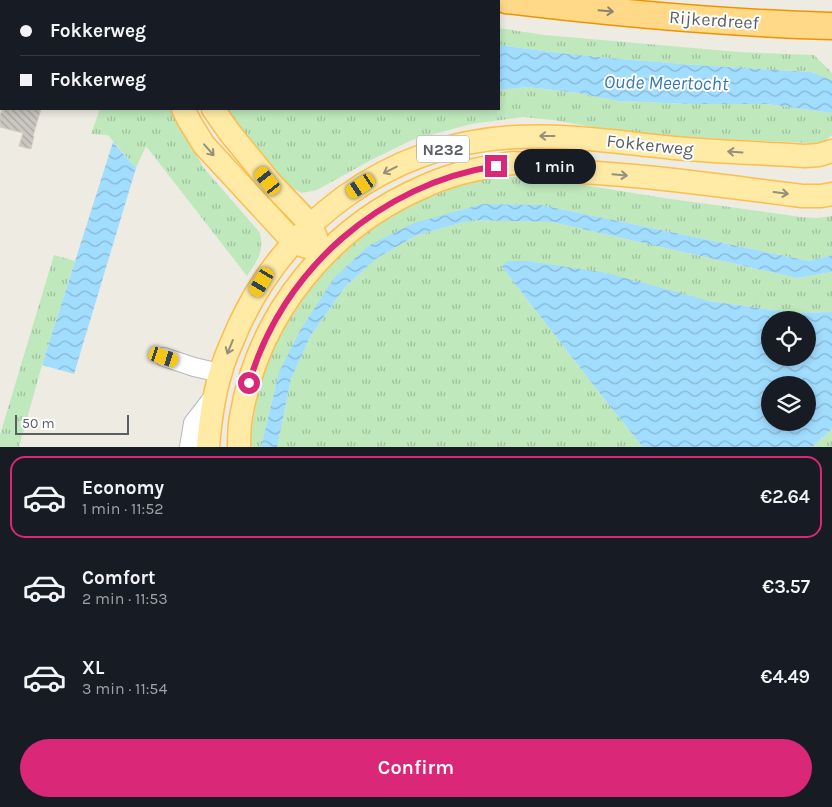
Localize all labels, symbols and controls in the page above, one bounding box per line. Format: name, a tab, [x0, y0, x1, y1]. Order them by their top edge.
one-way arrow	[598, 6, 614, 16]
street label: Rijkerdreef	[668, 6, 760, 34]
text: Fokkerweg	[50, 20, 146, 42]
text: Fokkerweg	[50, 69, 146, 91]
water label: Oude Meertocht	[604, 71, 729, 95]
street label: Fokkerweg	[605, 130, 695, 160]
one-way arrow	[539, 132, 555, 141]
road number: N232	[417, 136, 469, 162]
one-way arrow	[203, 143, 214, 156]
callout: 1 min	[514, 148, 596, 184]
one-way arrow	[727, 148, 743, 157]
route end	[485, 155, 507, 177]
text: 1 min	[535, 157, 575, 176]
car	[252, 165, 283, 197]
one-way arrow	[382, 165, 397, 175]
one-way arrow	[611, 170, 627, 179]
car	[344, 171, 377, 201]
one-way arrow	[773, 188, 789, 198]
car	[247, 265, 276, 299]
map controls	[761, 311, 816, 431]
button: locate	[761, 311, 816, 366]
one-way arrow	[224, 339, 234, 354]
car	[147, 345, 180, 369]
route start	[238, 372, 260, 394]
button: layers	[761, 376, 816, 431]
scale bar	[15, 412, 129, 435]
text: 50 m	[22, 415, 55, 432]
icon: car	[22, 475, 67, 520]
text: Economy	[82, 477, 164, 499]
text: €2.64	[760, 486, 810, 508]
text: 1 min · 11:52	[82, 499, 164, 518]
icon: car	[22, 565, 67, 610]
text: Comfort	[82, 567, 156, 589]
text: €3.57	[762, 576, 810, 598]
text: 2 min · 11:53	[82, 589, 168, 608]
icon: car	[22, 655, 67, 700]
text: XL	[82, 657, 104, 679]
text: €4.49	[761, 666, 810, 688]
text: 3 min · 11:54	[82, 679, 167, 698]
button: Confirm	[20, 739, 812, 797]

